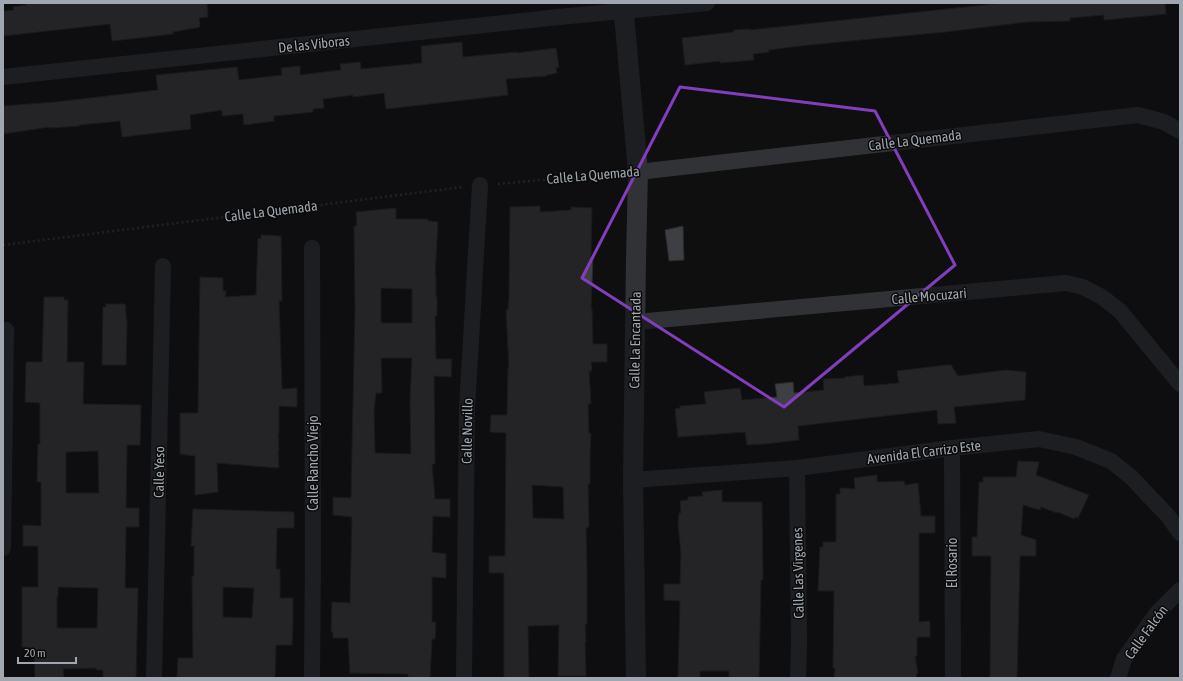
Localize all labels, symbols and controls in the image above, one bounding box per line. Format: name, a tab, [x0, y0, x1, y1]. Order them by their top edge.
street label: De las Viboras	[277, 32, 351, 56]
street label: Calle La Quemada	[868, 126, 962, 154]
street label: Calle La Quemada	[546, 163, 640, 187]
street label: Calle La Quemada	[224, 197, 318, 225]
street label: Calle Mocuzari	[891, 285, 967, 307]
street label: Calle La Encantada	[626, 291, 644, 389]
street label: Calle Novillo	[458, 398, 476, 464]
street label: Calle Rancho Viejo	[305, 415, 321, 511]
street label: Avenida El Carrizo Este	[866, 437, 982, 467]
street label: Calle Yeso	[151, 446, 167, 498]
street label: Calle Las Virgenes	[789, 527, 807, 619]
street label: El Rosario	[944, 538, 960, 588]
street label: Calle Falcón	[1121, 602, 1171, 662]
scale bar	[18, 639, 76, 665]
text: 20 m	[24, 646, 46, 660]

